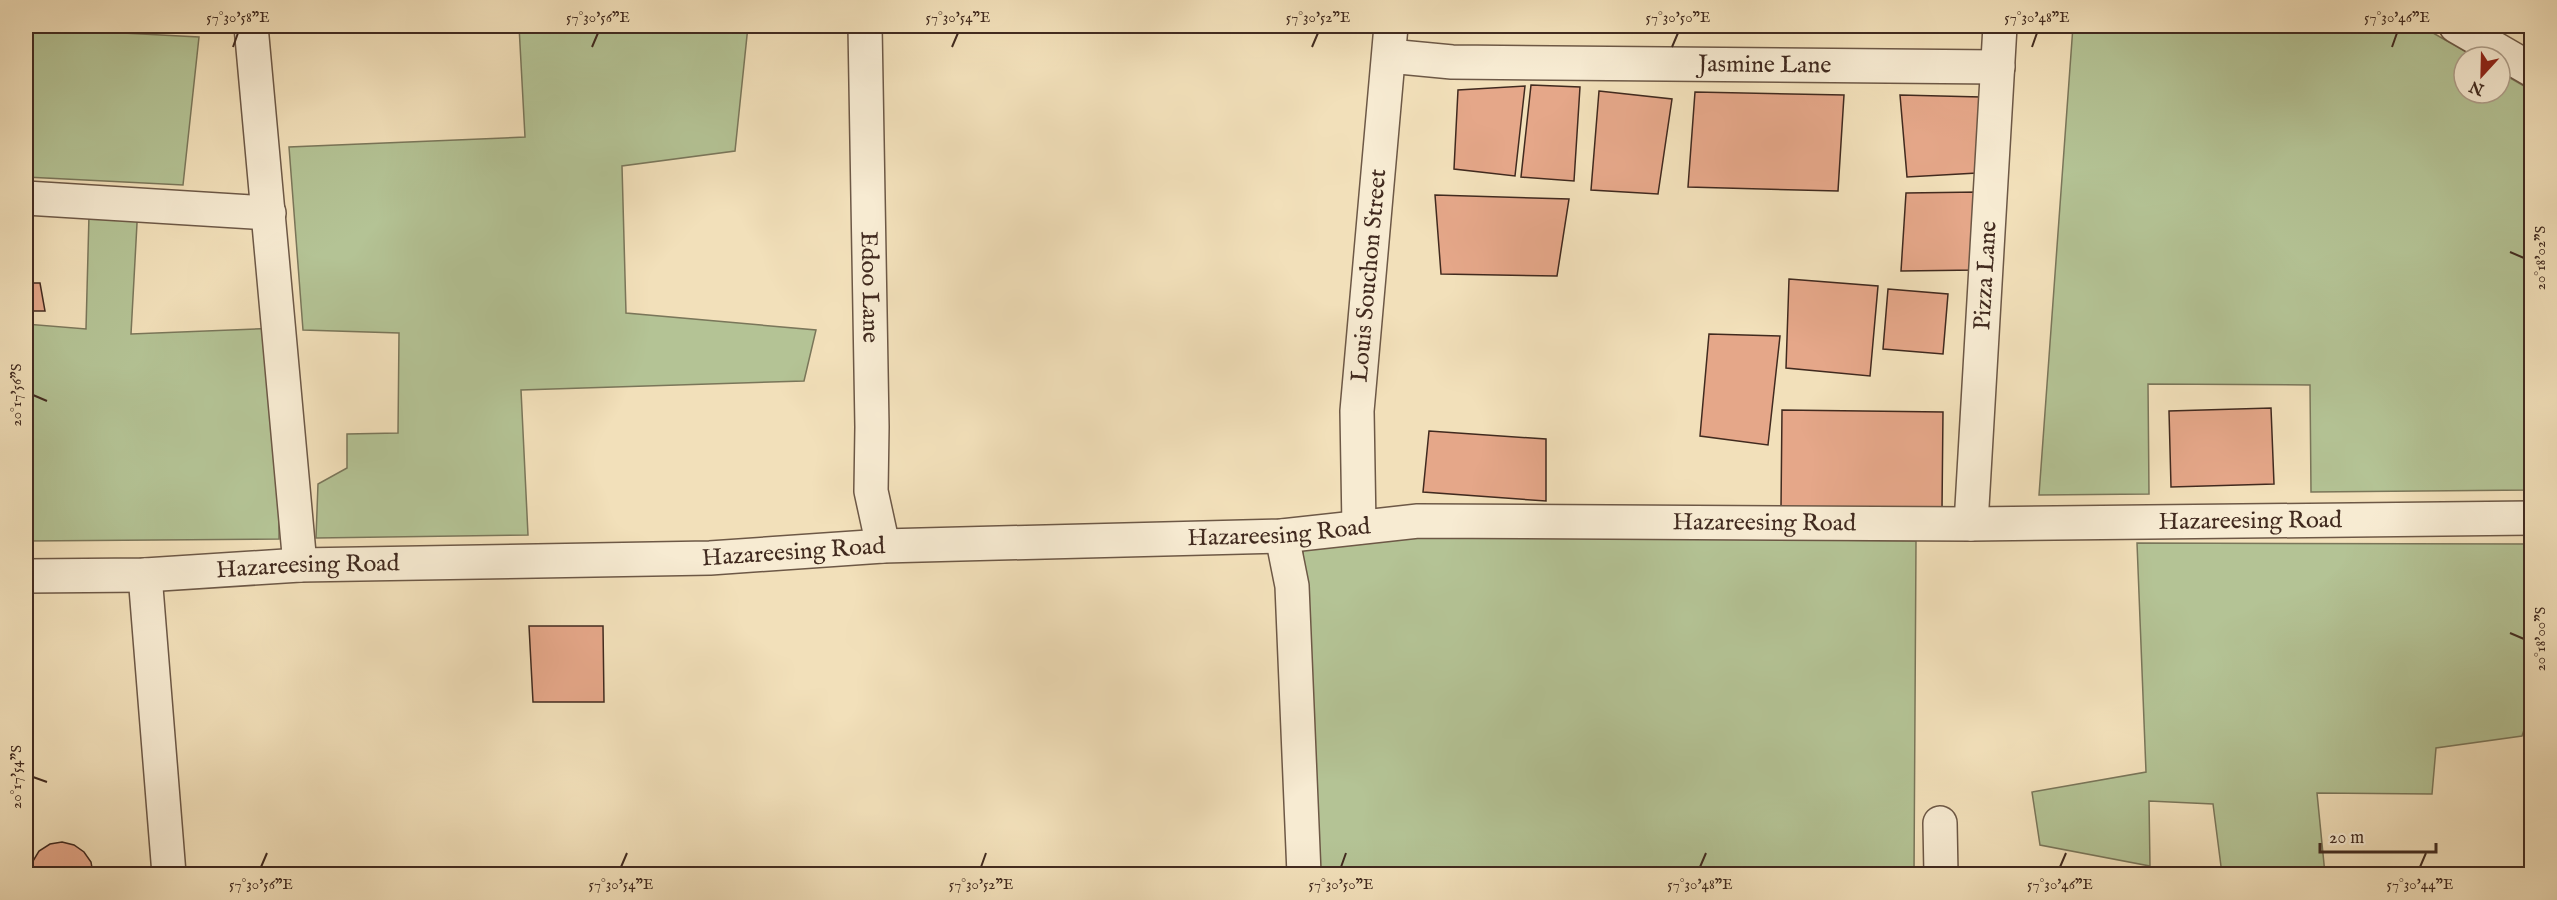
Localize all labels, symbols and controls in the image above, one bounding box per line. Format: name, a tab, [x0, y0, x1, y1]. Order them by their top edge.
text: 57°30'58"E	[206, 8, 270, 27]
text: 57°30'56"E	[566, 8, 630, 27]
text: 57°30'54"E	[926, 8, 990, 27]
text: 57°30'52"E	[1286, 8, 1350, 27]
text: 57°30'50"E	[1646, 8, 1710, 27]
text: 57°30'48"E	[2004, 8, 2070, 27]
text: 57°30'46"E	[2364, 8, 2430, 27]
north arrow	[2452, 45, 2512, 105]
street label: Jasmine Lane	[1695, 49, 1831, 81]
text: N	[2467, 75, 2488, 99]
street label: Louis Souchon Street	[1344, 168, 1394, 383]
street label: Pizza Lane	[1967, 220, 2004, 331]
text: 20°18'02"S	[2531, 226, 2550, 290]
street label: Edoo Lane	[853, 231, 886, 343]
text: 20°17'56"S	[7, 364, 26, 426]
street label: Hazareesing Road	[2158, 505, 2342, 537]
street label: Hazareesing Road	[1672, 507, 1856, 539]
street label: Hazareesing Road	[1187, 511, 1372, 554]
street label: Hazareesing Road	[701, 530, 886, 574]
street label: Hazareesing Road	[215, 548, 400, 586]
text: 20°18'00"S	[2531, 607, 2550, 671]
text: 20°17'54"S	[7, 745, 26, 809]
scale bar	[2320, 816, 2436, 854]
text: 20 m	[2329, 827, 2364, 850]
text: 57°30'56"E	[229, 875, 293, 894]
text: 57°30'54"E	[589, 875, 653, 894]
text: 57°30'52"E	[949, 875, 1013, 894]
text: 57°30'50"E	[1309, 875, 1373, 894]
text: 57°30'48"E	[1667, 875, 1733, 894]
text: 57°30'46"E	[2027, 875, 2093, 894]
text: 57°30'44"E	[2387, 875, 2453, 894]

